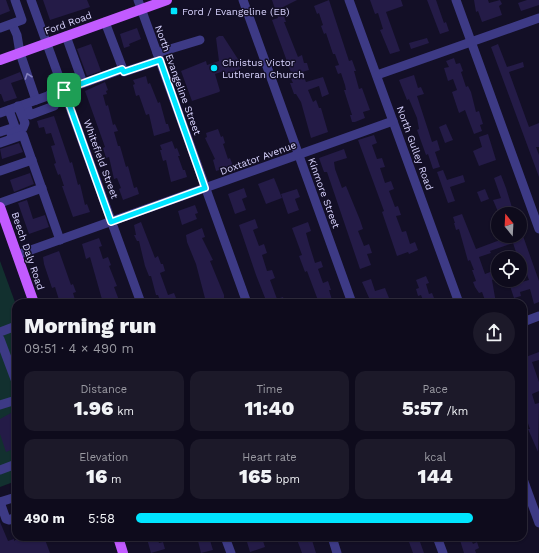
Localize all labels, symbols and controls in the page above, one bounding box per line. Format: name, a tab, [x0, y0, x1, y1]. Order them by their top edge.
marker: Ford / Evangeline (EB)	[169, 6, 179, 16]
place label: Ford / Evangeline (EB)	[182, 6, 290, 17]
street label: Ford Road	[43, 9, 93, 37]
street label: North Evangeline Street	[153, 24, 203, 137]
place label: Christus Victor Lutheran Church	[222, 57, 304, 80]
marker: Christus Victor Lutheran Church	[209, 63, 219, 73]
one-way arrow	[24, 73, 33, 80]
pin	[47, 73, 81, 107]
icon: arrive	[53, 79, 75, 101]
street label: North Gulley Road	[395, 104, 435, 192]
street label: Whitefield Street	[82, 118, 121, 201]
street label: Doxtator Avenue	[218, 139, 298, 177]
street label: Kinmore Street	[306, 156, 342, 230]
north arrow	[491, 207, 527, 243]
map controls	[491, 207, 527, 287]
street label: Beech Daly Road	[10, 211, 46, 291]
button: locate	[491, 251, 527, 287]
button: share	[473, 312, 515, 354]
text: Morning run	[24, 313, 156, 338]
text: 09:51 · 4 × 490 m	[24, 341, 134, 356]
text: Distance	[80, 383, 127, 396]
text: Time	[256, 383, 283, 396]
text: Pace	[422, 383, 448, 396]
text: 1.96	[74, 396, 113, 420]
text: 11:40	[244, 396, 295, 420]
text: 5:57	[402, 396, 443, 420]
text: km	[113, 405, 134, 418]
text: /km	[443, 405, 468, 418]
text: Elevation	[79, 451, 128, 464]
text: Heart rate	[242, 451, 297, 464]
text: kcal	[424, 451, 446, 464]
text: 16	[86, 464, 107, 488]
text: 165	[239, 464, 272, 488]
text: 144	[418, 464, 453, 488]
text: m	[107, 473, 122, 486]
text: bpm	[272, 473, 300, 486]
text: 490 m	[24, 511, 65, 526]
text: 5:58	[88, 511, 115, 526]

